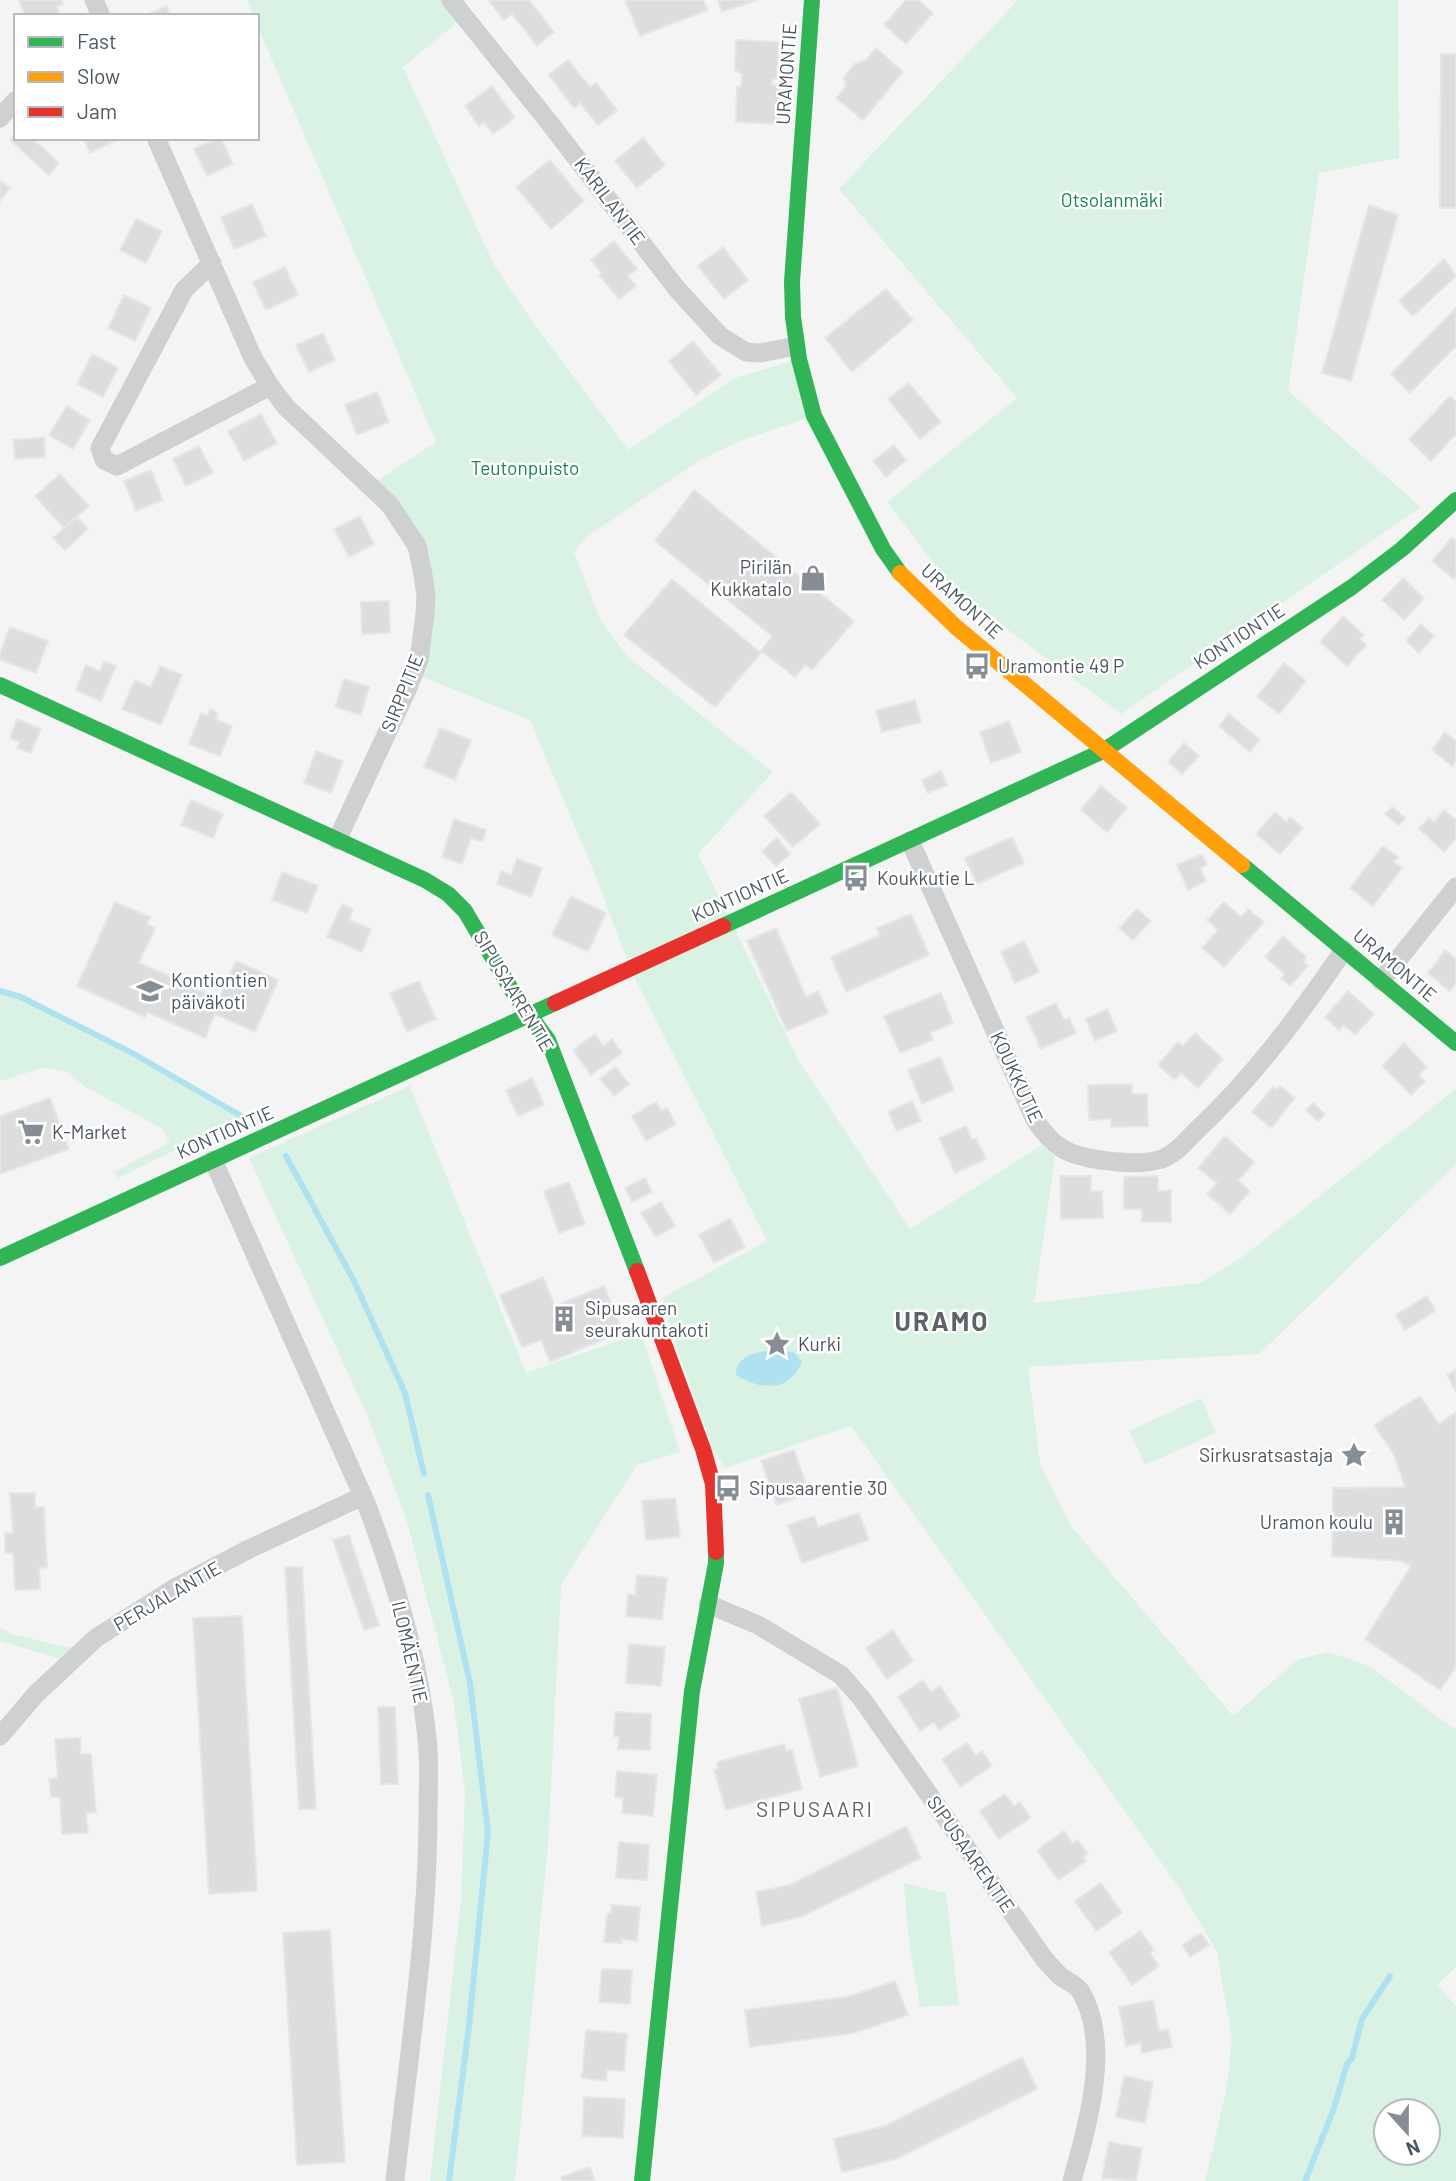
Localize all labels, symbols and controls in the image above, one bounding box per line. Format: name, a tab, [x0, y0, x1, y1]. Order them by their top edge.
legend	[14, 14, 259, 140]
street label: URAMONTIE	[770, 22, 801, 125]
text: Fast	[77, 28, 117, 53]
text: Slow	[77, 63, 120, 88]
text: Jam	[77, 98, 117, 123]
street label: KARILANTIE	[570, 152, 651, 249]
park label: Otsolanmäki	[1061, 188, 1163, 211]
park label: Teutonpuisto	[471, 456, 579, 479]
place label: Pirilän Kukkatalo	[710, 555, 792, 600]
street label: URAMONTIE	[917, 558, 1008, 643]
shop icon: Pirilän Kukkatalo	[798, 563, 828, 593]
street label: KONTIONTIE	[1189, 598, 1288, 673]
street label: SIRPPITIE	[375, 650, 428, 735]
bus stop icon: Uramontie 49 P	[962, 651, 992, 681]
place label: Uramontie 49 P	[998, 654, 1124, 677]
street label: KONTIONTIE	[688, 863, 792, 926]
bus stop icon: Koukkutie L	[841, 863, 871, 893]
place label: Koukkutie L	[877, 866, 975, 889]
street label: URAMONTIE	[1349, 923, 1442, 1006]
street label: SIPUSAARENTIE	[469, 926, 560, 1055]
place label: Kontiontien päiväkoti	[171, 968, 267, 1013]
school or university icon: Kontiontien päiväkoti	[135, 976, 165, 1006]
street label: KOUKKUTIE	[986, 1027, 1049, 1126]
street label: KONTIONTIE	[173, 1100, 277, 1163]
supermarket icon: K-Market	[16, 1117, 46, 1147]
place label: K-Market	[52, 1120, 127, 1143]
place label: Sipusaaren seurakuntakoti	[585, 1296, 709, 1341]
building icon: Sipusaaren seurakuntakoti	[549, 1304, 579, 1334]
district label: URAMO	[895, 1305, 989, 1336]
place icon: Kurki	[762, 1329, 792, 1359]
place label: Kurki	[798, 1332, 841, 1355]
place icon: Sirkusratsastaja	[1339, 1440, 1369, 1470]
place label: Sirkusratsastaja	[1199, 1443, 1333, 1466]
bus stop icon: Sipusaarentie 30	[713, 1473, 743, 1503]
place label: Sipusaarentie 30	[749, 1476, 888, 1499]
building icon: Uramon koulu	[1379, 1507, 1409, 1537]
place label: Uramon koulu	[1260, 1510, 1373, 1533]
street label: PERJALANTIE	[109, 1556, 224, 1636]
street label: ILOMÄENTIE	[388, 1599, 433, 1705]
street label: SIPUSAARENTIE	[923, 1791, 1020, 1916]
district label: SIPUSAARI	[756, 1796, 874, 1821]
north arrow	[1372, 2097, 1442, 2167]
text: N	[1403, 2135, 1423, 2161]

